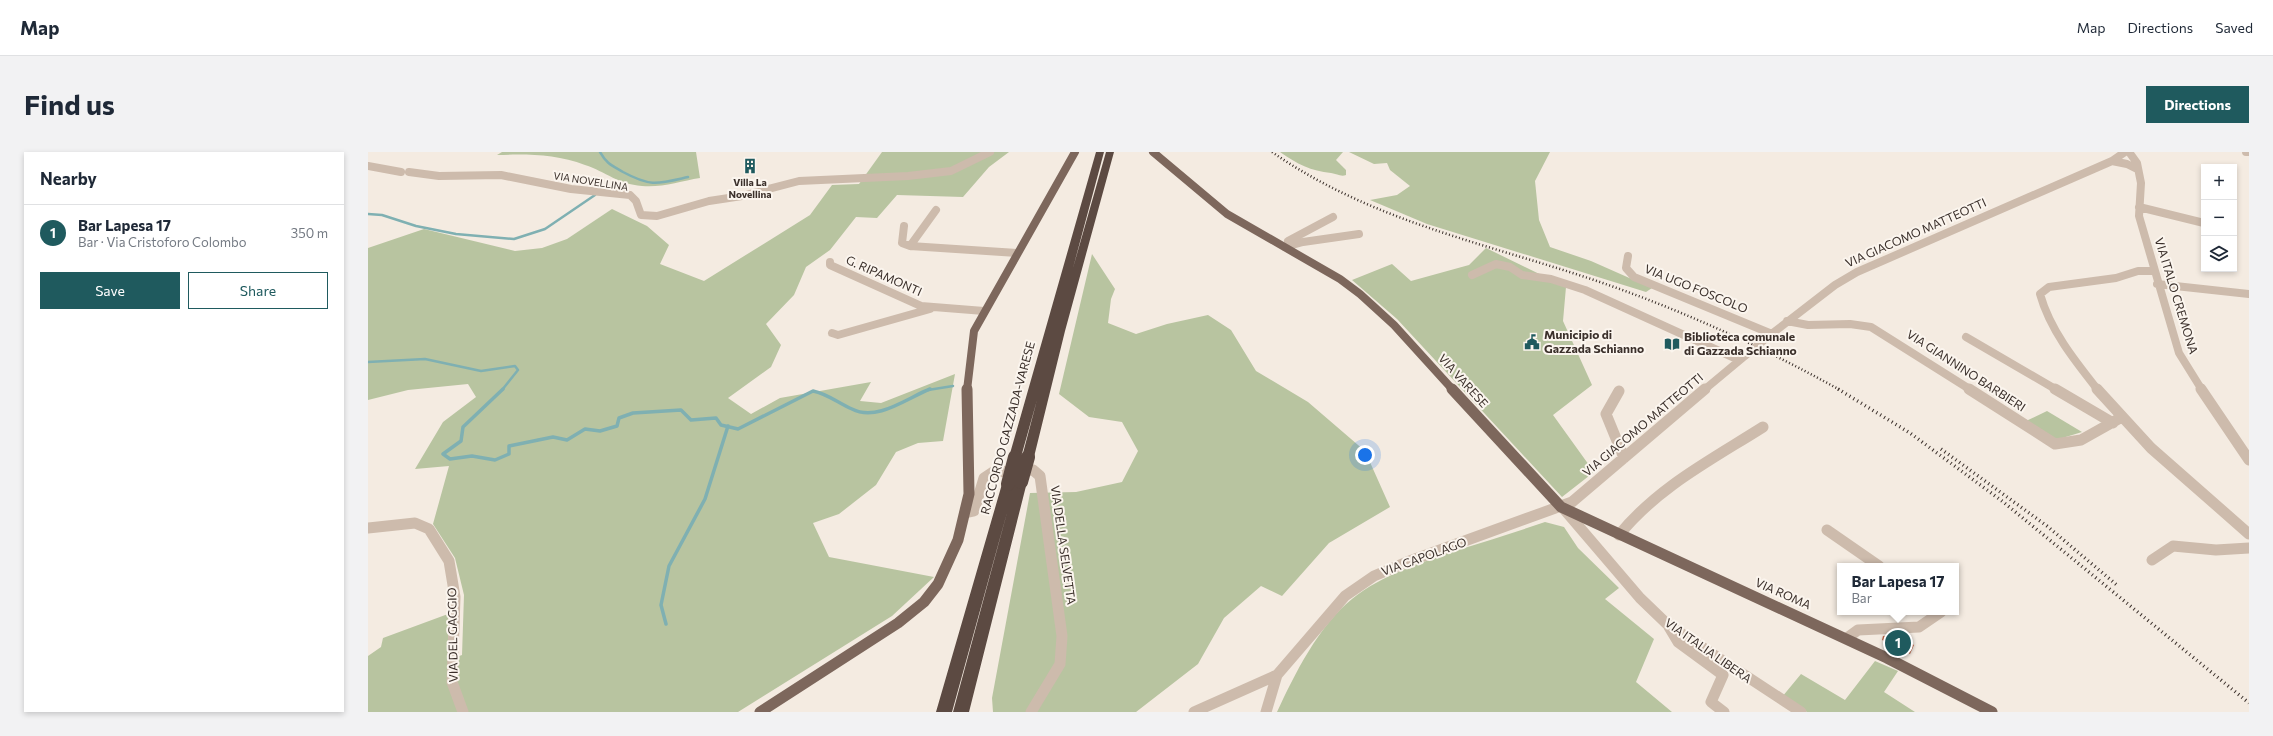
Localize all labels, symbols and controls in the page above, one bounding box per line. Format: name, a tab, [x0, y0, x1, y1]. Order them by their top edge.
text: Map	[20, 16, 59, 39]
text: Map	[2077, 19, 2106, 36]
text: Directions	[2128, 19, 2193, 36]
text: Saved	[2215, 19, 2253, 36]
button: Directions	[2146, 86, 2249, 123]
text: Find us	[24, 87, 115, 121]
building icon: Villa La Novellina	[741, 157, 759, 175]
map controls	[2201, 164, 2237, 272]
button: +	[2201, 164, 2237, 200]
text: Nearby	[40, 168, 97, 189]
street label: VIA NOVELLINA	[553, 169, 629, 193]
place label: Villa La Novellina	[728, 176, 772, 200]
street label: VIA GIACOMO MATTEOTTI	[1843, 195, 1988, 270]
button: −	[2201, 200, 2237, 236]
text: Bar Lapesa 17	[78, 216, 171, 234]
text: 1	[50, 225, 56, 241]
text: 350 m	[291, 225, 328, 241]
text: Bar · Via Cristoforo Colombo	[78, 234, 247, 250]
street label: VIA ITALO CREMONA	[2153, 236, 2201, 356]
button: layers	[2201, 236, 2237, 272]
street label: G. RIPAMONTI	[844, 252, 925, 298]
street label: VIA UGO FOSCOLO	[1643, 261, 1750, 315]
button: Save	[40, 272, 180, 309]
button: Share	[188, 272, 328, 309]
street label: VIA GIANNINO BARBIERI	[1905, 326, 2029, 414]
place label: Municipio di Gazzada Schianno	[1544, 327, 1644, 355]
place label: Biblioteca comunale di Gazzada Schianno	[1684, 329, 1797, 357]
public building icon: Municipio di Gazzada Schianno	[1523, 333, 1541, 351]
library icon: Biblioteca comunale di Gazzada Schianno	[1663, 335, 1681, 353]
street label: RACCORDO GAZZADA-VARESE	[977, 340, 1037, 516]
street label: VIA VARESE	[1436, 351, 1491, 410]
street label: VIA GIACOMO MATTEOTTI	[1579, 370, 1705, 479]
your location	[1355, 445, 1375, 465]
street label: VIA DELLA SELVETTA	[1049, 484, 1079, 605]
street label: VIA CAPOLAGO	[1379, 534, 1468, 578]
popup	[1837, 563, 1959, 615]
text: Bar Lapesa 17	[1851, 572, 1945, 590]
street label: VIA ROMA	[1753, 575, 1813, 612]
street label: VIA DEL GAGGIO	[444, 587, 460, 683]
text: Bar	[1851, 590, 1872, 606]
street label: VIA ITALIA LIBERA	[1663, 615, 1755, 685]
pin: 1	[1885, 628, 1911, 658]

